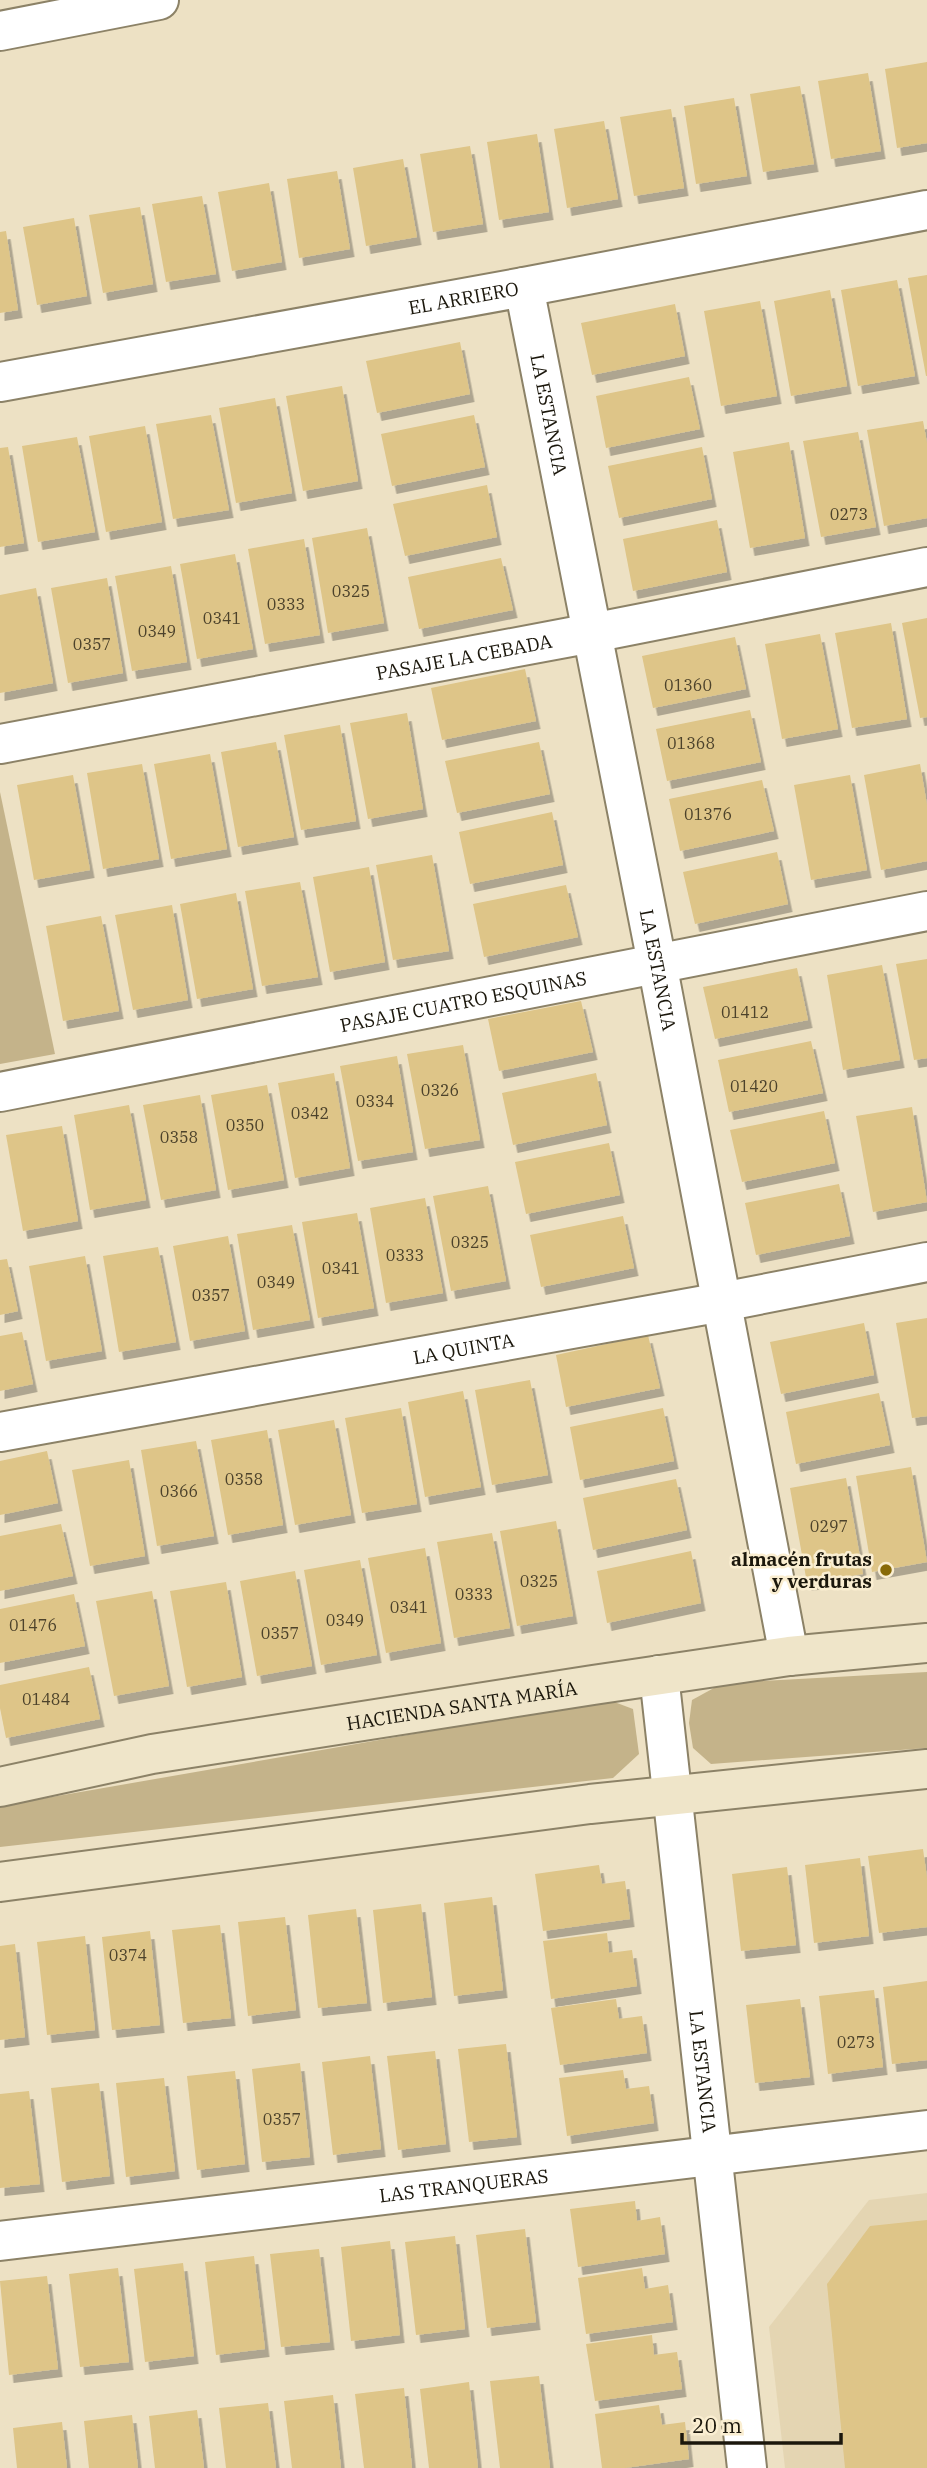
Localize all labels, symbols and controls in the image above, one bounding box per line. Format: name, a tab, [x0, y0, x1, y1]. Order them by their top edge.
street label: EL ARRIERO	[406, 276, 520, 320]
street label: LA ESTANCIA	[525, 352, 573, 477]
house number: 0273	[830, 504, 868, 524]
house number: 0325	[332, 581, 370, 601]
house number: 0333	[267, 594, 305, 614]
house number: 0341	[203, 608, 241, 628]
house number: 0349	[138, 621, 176, 641]
street label: PASAJE LA CEBADA	[374, 629, 554, 685]
house number: 0357	[73, 634, 111, 654]
house number: 01360	[664, 675, 712, 695]
house number: 01368	[667, 733, 715, 753]
house number: 01376	[684, 804, 732, 824]
street label: LA ESTANCIA	[635, 907, 682, 1033]
street label: PASAJE CUATRO ESQUINAS	[338, 966, 589, 1037]
house number: 01412	[721, 1002, 769, 1022]
house number: 01420	[730, 1076, 778, 1096]
house number: 0326	[421, 1080, 459, 1100]
house number: 0334	[356, 1091, 394, 1111]
house number: 0342	[291, 1103, 329, 1123]
house number: 0350	[226, 1115, 264, 1135]
house number: 0358	[160, 1127, 198, 1147]
house number: 0325	[451, 1232, 489, 1252]
house number: 0333	[386, 1245, 424, 1265]
house number: 0341	[322, 1258, 360, 1278]
house number: 0349	[257, 1272, 295, 1292]
house number: 0357	[192, 1285, 230, 1305]
street label: LA QUINTA	[411, 1328, 516, 1369]
house number: 0358	[225, 1469, 263, 1489]
house number: 0366	[160, 1481, 198, 1501]
house number: 0297	[810, 1516, 848, 1536]
place label: almacén frutas y verduras	[731, 1547, 872, 1593]
marker: almacén frutas y verduras	[878, 1562, 894, 1578]
house number: 0325	[520, 1571, 558, 1591]
house number: 0333	[455, 1584, 493, 1604]
house number: 0341	[390, 1597, 428, 1617]
house number: 0349	[326, 1610, 364, 1630]
house number: 01476	[9, 1615, 57, 1635]
house number: 0357	[261, 1623, 299, 1643]
street label: HACIENDA SANTA MARÍA	[344, 1676, 579, 1735]
house number: 01484	[22, 1689, 70, 1709]
house number: 0374	[109, 1945, 147, 1965]
street label: LA ESTANCIA	[684, 2009, 722, 2134]
house number: 0273	[837, 2032, 875, 2052]
house number: 0357	[263, 2109, 301, 2129]
street label: LAS TRANQUERAS	[378, 2163, 550, 2208]
scale bar	[682, 2402, 841, 2446]
text: 20 m	[692, 2411, 742, 2439]

